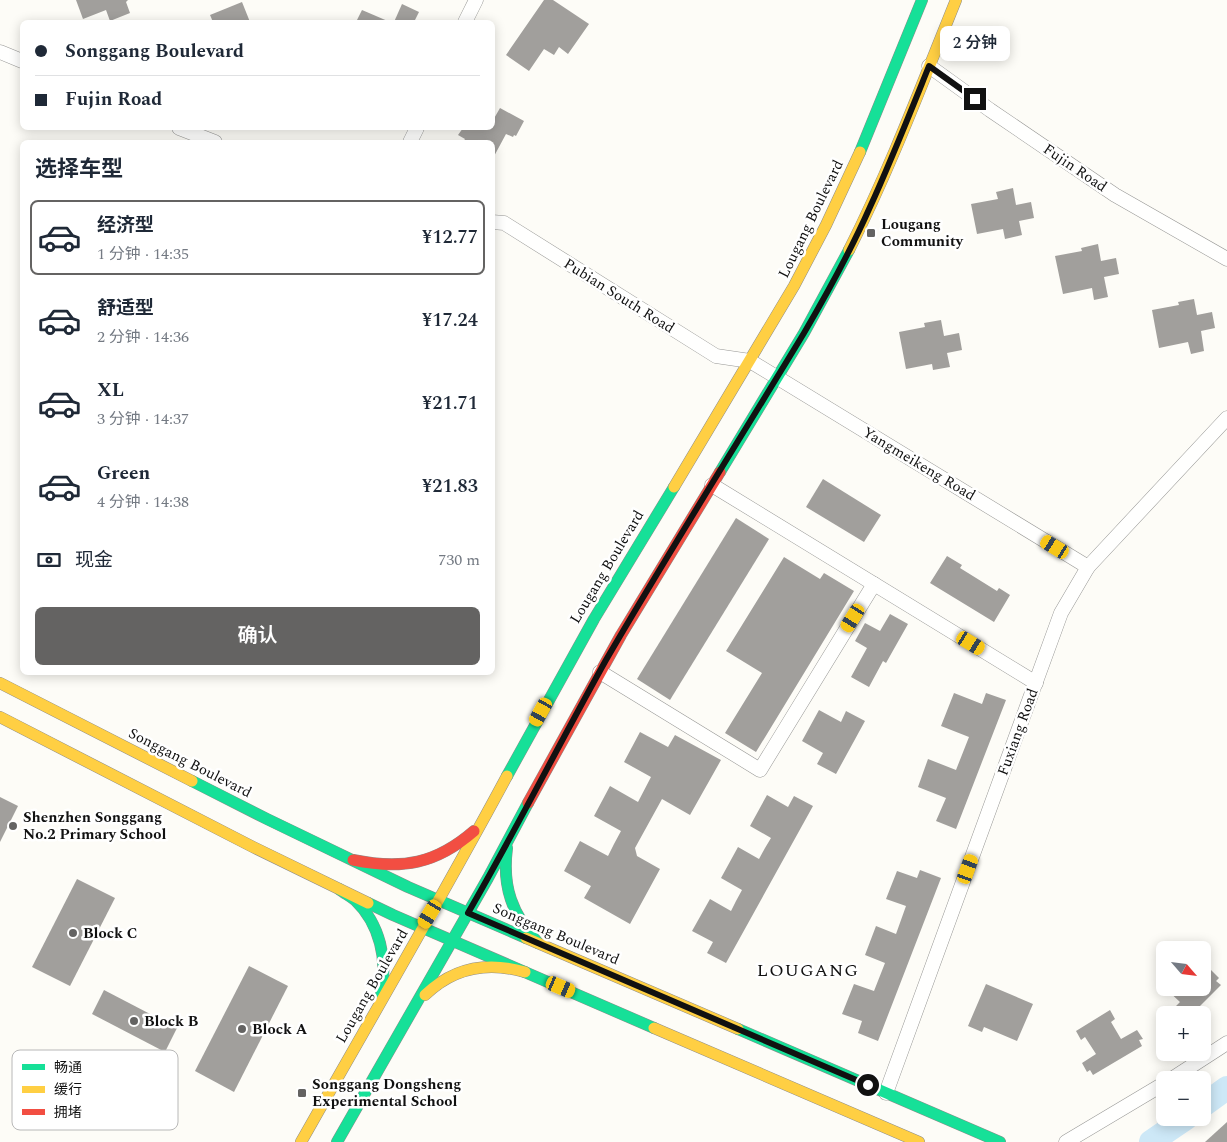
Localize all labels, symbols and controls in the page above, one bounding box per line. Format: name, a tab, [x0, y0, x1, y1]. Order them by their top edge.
callout: 2 分钟	[940, 27, 1010, 62]
text: 2 分钟	[953, 31, 997, 55]
text: Songgang Boulevard	[65, 37, 244, 66]
text: Fujin Road	[65, 85, 162, 114]
route end	[964, 88, 986, 110]
street label: Fujin Road	[1038, 138, 1112, 198]
text: 选择车型	[35, 153, 123, 186]
street label: Lougang Boulevard	[772, 156, 850, 282]
text: 经济型	[97, 211, 154, 240]
place label: Lougang Community	[881, 213, 964, 253]
icon: car	[37, 215, 82, 260]
text: ¥12.77	[422, 223, 478, 252]
marker: Lougang Community	[865, 227, 877, 239]
text: 1 分钟 · 14:35	[97, 242, 189, 266]
street label: Pubian South Road	[559, 253, 679, 339]
text: 舒适型	[97, 294, 154, 323]
icon: car	[37, 298, 82, 343]
text: ¥17.24	[422, 306, 478, 335]
text: 2 分钟 · 14:36	[97, 325, 189, 349]
text: XL	[97, 376, 124, 405]
icon: car	[37, 381, 82, 426]
text: ¥21.71	[422, 389, 478, 418]
text: 3 分钟 · 14:37	[97, 407, 189, 431]
street label: Yangmeikeng Road	[858, 421, 980, 507]
text: Green	[97, 459, 150, 488]
icon: car	[37, 464, 82, 509]
text: ¥21.83	[422, 472, 478, 501]
text: 4 分钟 · 14:38	[97, 490, 189, 514]
street label: Lougang Boulevard	[564, 506, 650, 628]
car	[1038, 533, 1071, 561]
icon: cash	[35, 546, 63, 574]
text: 现金	[75, 546, 113, 575]
text: 730 m	[438, 548, 480, 572]
car	[838, 601, 867, 635]
button: 确认	[35, 607, 480, 665]
car	[954, 629, 987, 657]
street label: Fuxiang Road	[992, 685, 1044, 779]
car	[527, 695, 554, 729]
street label: Songgang Boulevard	[124, 722, 256, 804]
place label: Shenzhen Songgang No.2 Primary School	[23, 806, 166, 846]
marker: Shenzhen Songgang No.2 Primary School	[7, 820, 19, 832]
car	[955, 852, 980, 886]
car	[415, 897, 444, 931]
street label: Songgang Boulevard	[489, 897, 623, 971]
place label: Block C	[83, 922, 137, 945]
street label: Lougang Boulevard	[330, 924, 414, 1048]
marker: Block C	[67, 927, 79, 939]
north arrow	[1156, 941, 1211, 996]
map controls	[1156, 941, 1211, 1126]
district label: LOUGANG	[757, 957, 859, 984]
car	[544, 974, 577, 1000]
button: +	[1156, 1006, 1211, 1061]
place label: Block B	[144, 1010, 199, 1033]
marker: Block B	[128, 1015, 140, 1027]
place label: Block A	[252, 1018, 308, 1041]
marker: Block A	[236, 1023, 248, 1035]
legend	[12, 1050, 178, 1130]
text: 畅通	[54, 1057, 82, 1078]
button: −	[1156, 1071, 1211, 1126]
place label: Songgang Dongsheng Experimental School	[312, 1073, 461, 1113]
route start	[857, 1074, 879, 1096]
text: 缓行	[54, 1079, 82, 1100]
marker: Songgang Dongsheng Experimental School	[296, 1087, 308, 1099]
text: 拥堵	[54, 1102, 82, 1123]

